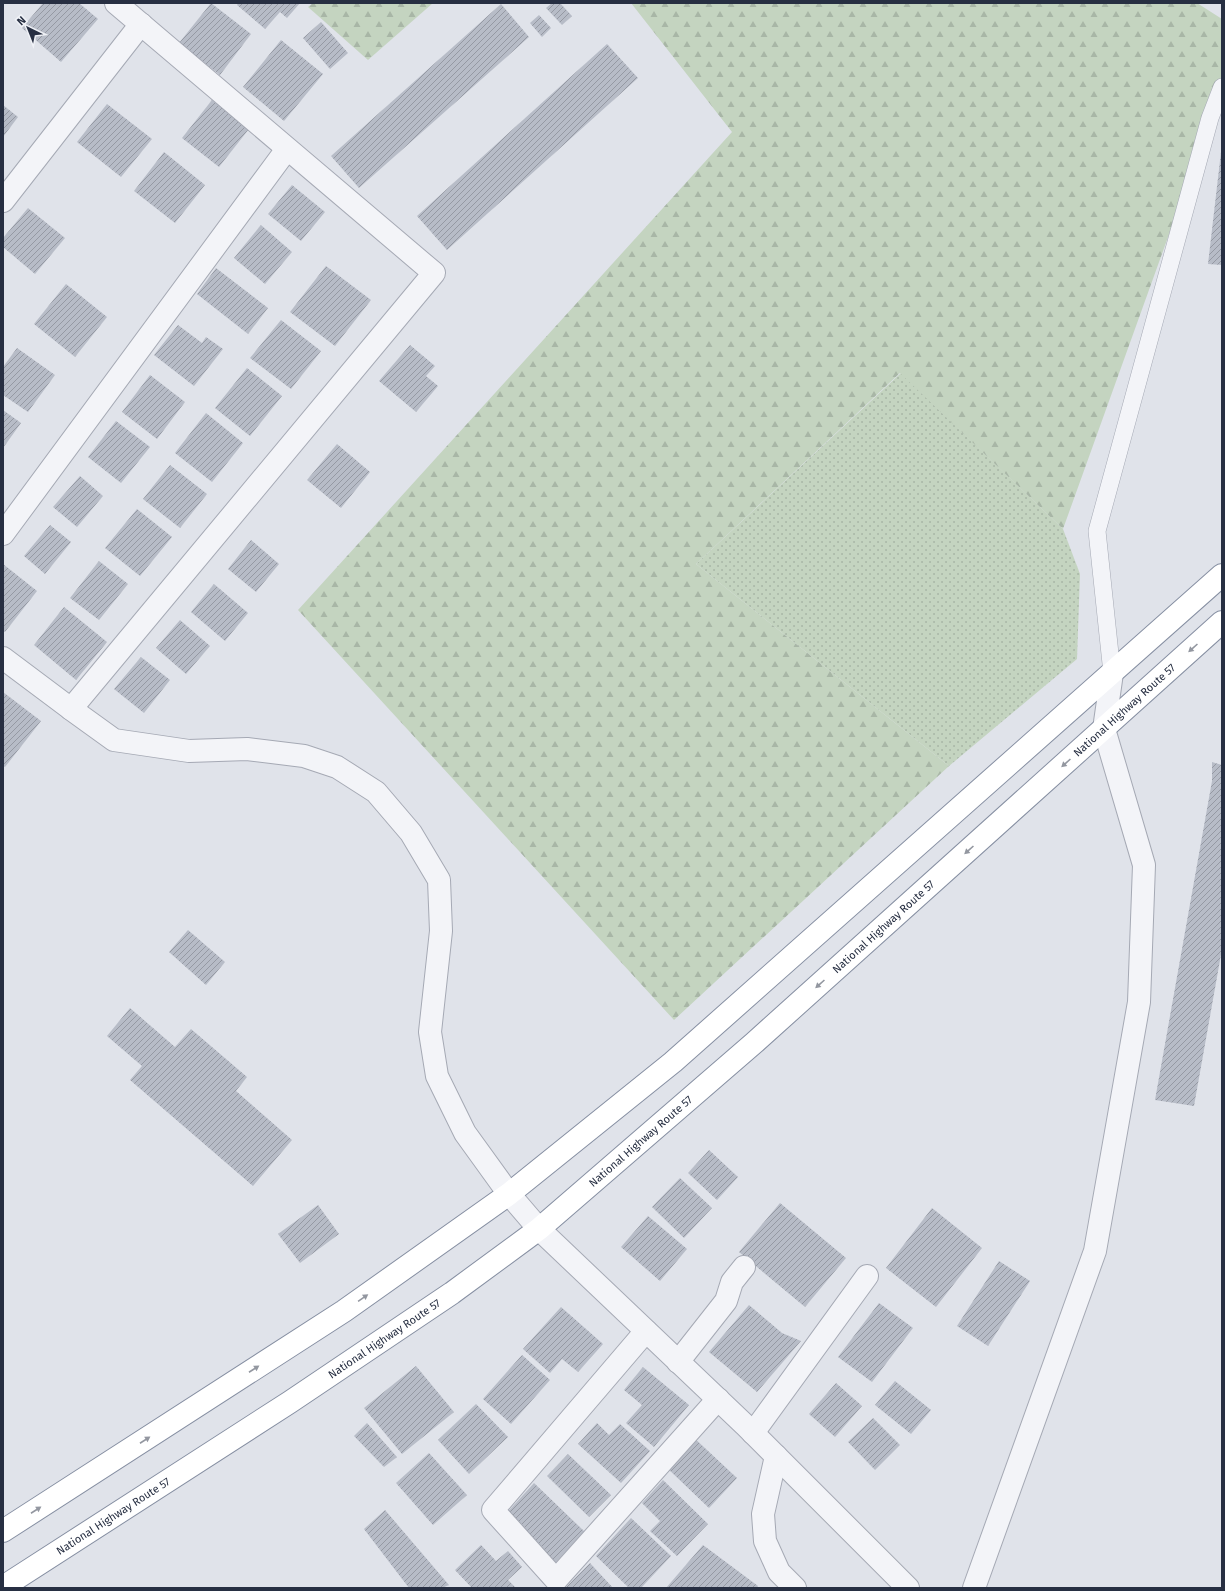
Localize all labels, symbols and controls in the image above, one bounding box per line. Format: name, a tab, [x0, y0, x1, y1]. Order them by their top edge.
north arrow	[8, 8, 48, 48]
text: N	[14, 14, 29, 28]
one-way arrow	[1188, 643, 1198, 653]
street label: National Highway Route 57	[1071, 661, 1178, 759]
one-way arrow	[1060, 759, 1071, 768]
one-way arrow	[964, 846, 974, 855]
street label: National Highway Route 57	[830, 878, 937, 976]
one-way arrow	[815, 979, 825, 989]
street label: National Highway Route 57	[587, 1093, 695, 1190]
one-way arrow	[358, 1294, 368, 1302]
street label: National Highway Route 57	[326, 1297, 443, 1381]
one-way arrow	[249, 1365, 259, 1373]
one-way arrow	[139, 1436, 151, 1443]
street label: National Highway Route 57	[54, 1475, 173, 1558]
one-way arrow	[31, 1506, 41, 1514]

